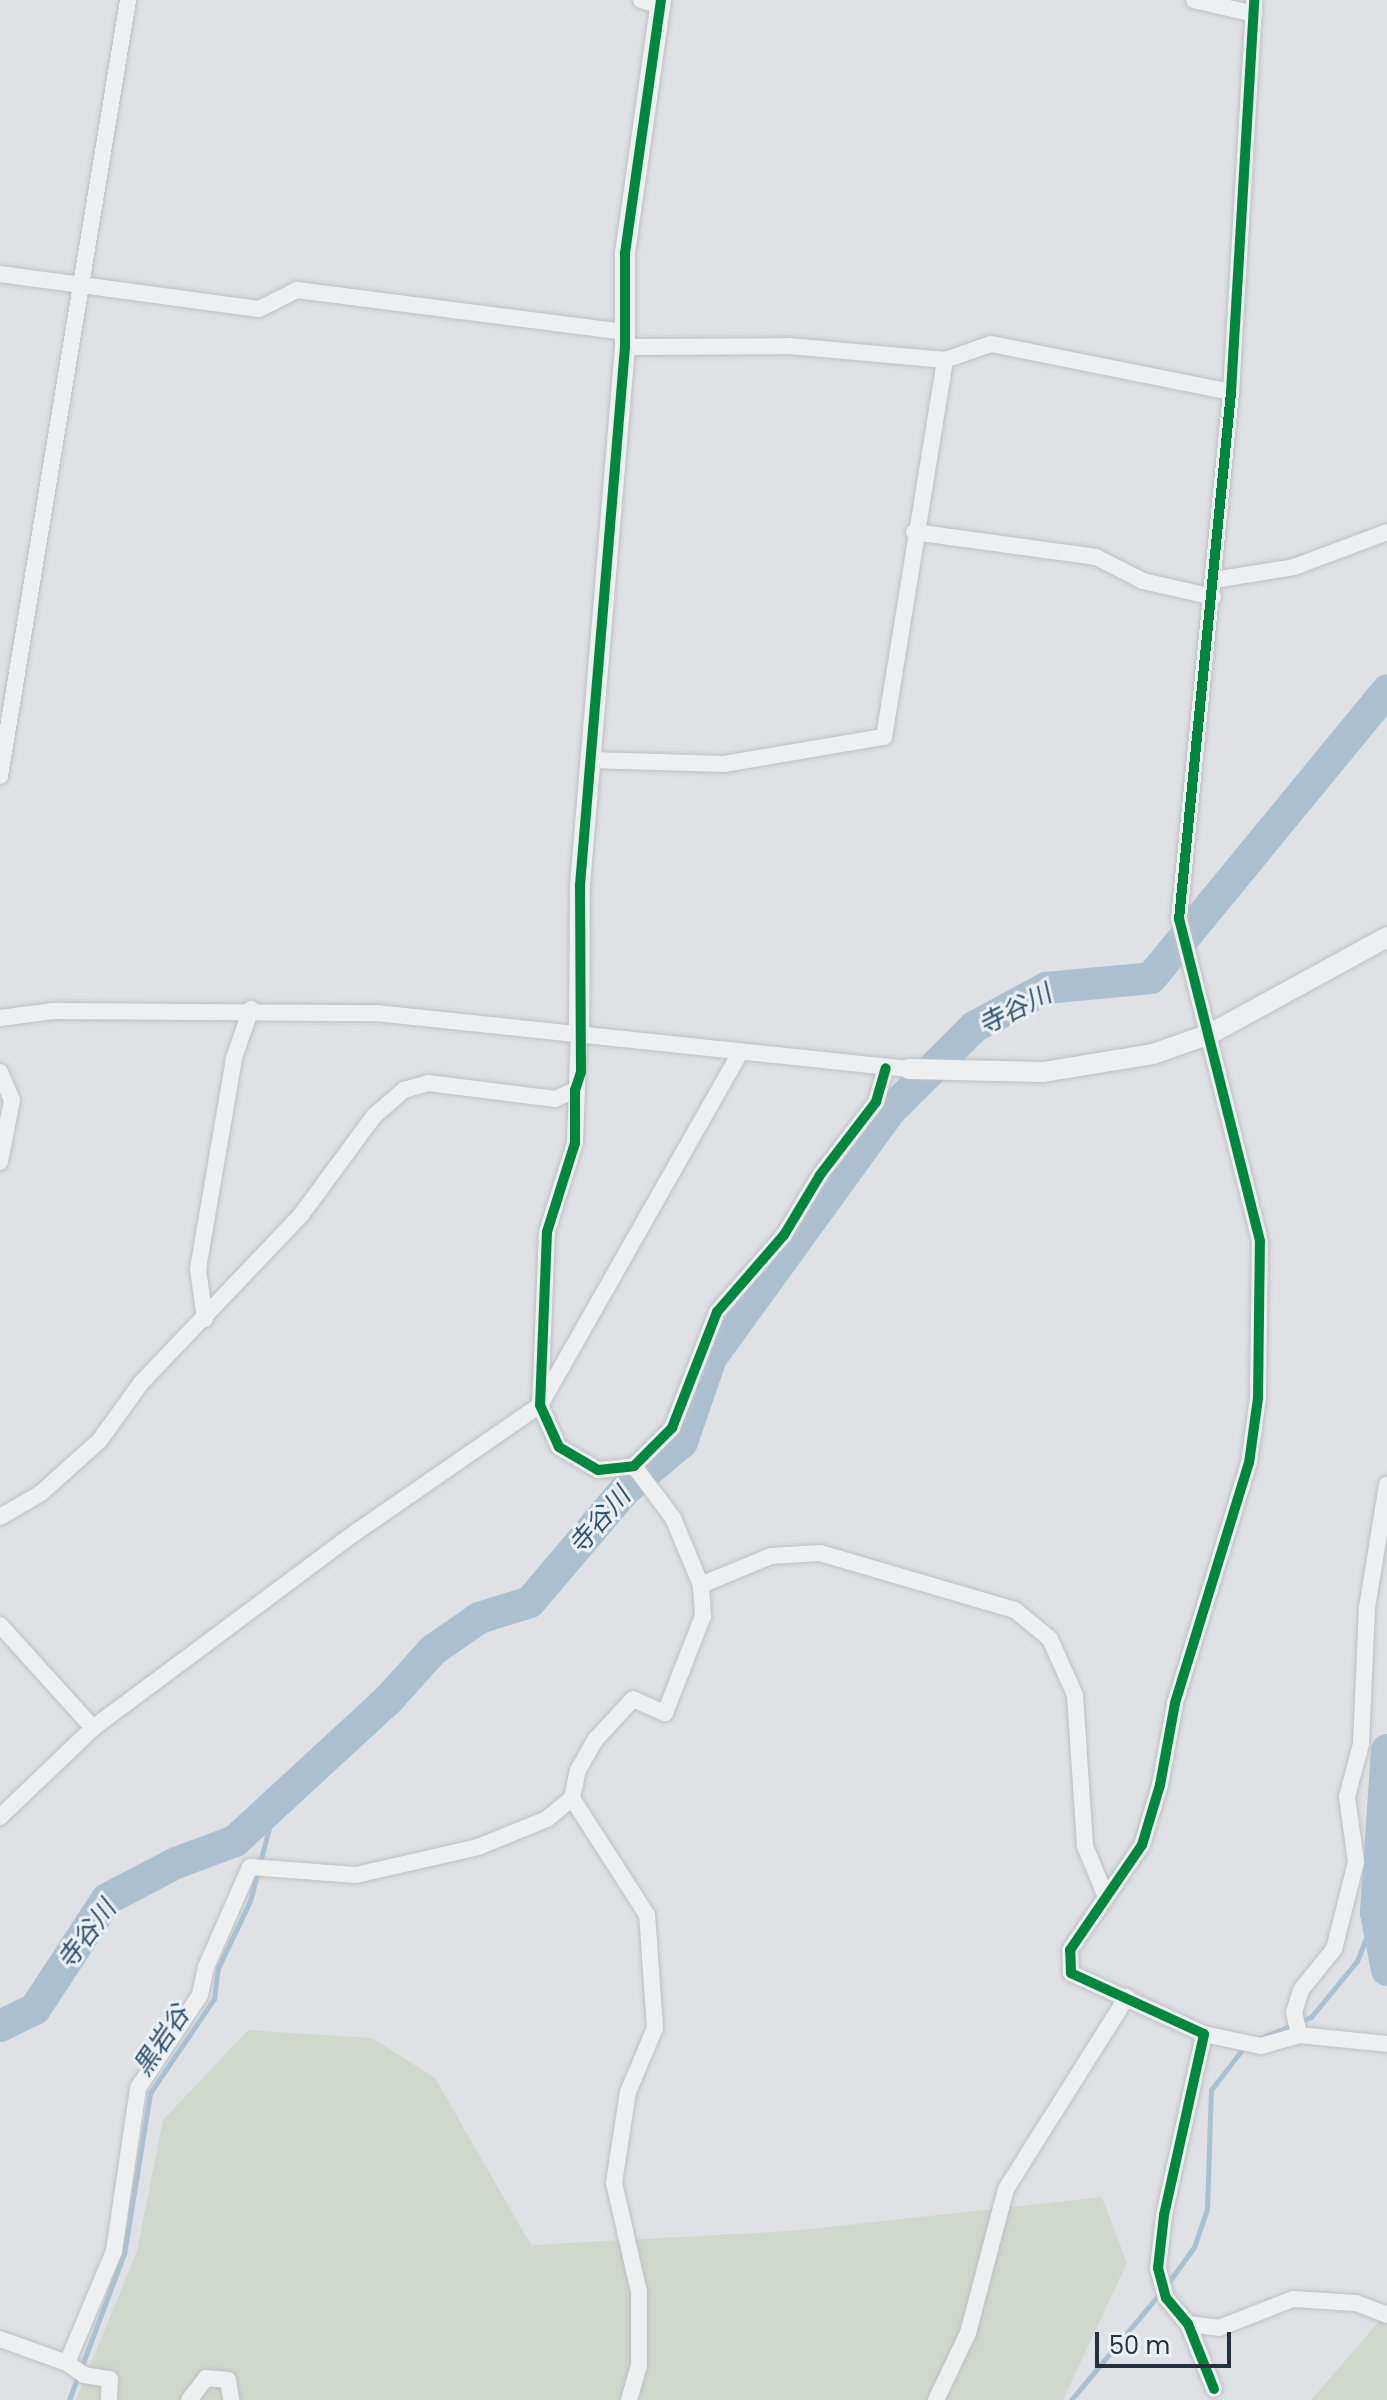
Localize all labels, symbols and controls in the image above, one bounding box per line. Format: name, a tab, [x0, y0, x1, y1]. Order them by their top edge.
water label: 寺谷川	[973, 978, 1057, 1042]
water label: 寺谷川	[563, 1481, 637, 1561]
water label: 寺谷川	[51, 1894, 123, 1976]
water label: 黒岩谷	[127, 2000, 197, 2082]
scale bar	[1099, 2316, 1235, 2366]
text: 50 m	[1109, 2329, 1170, 2362]

